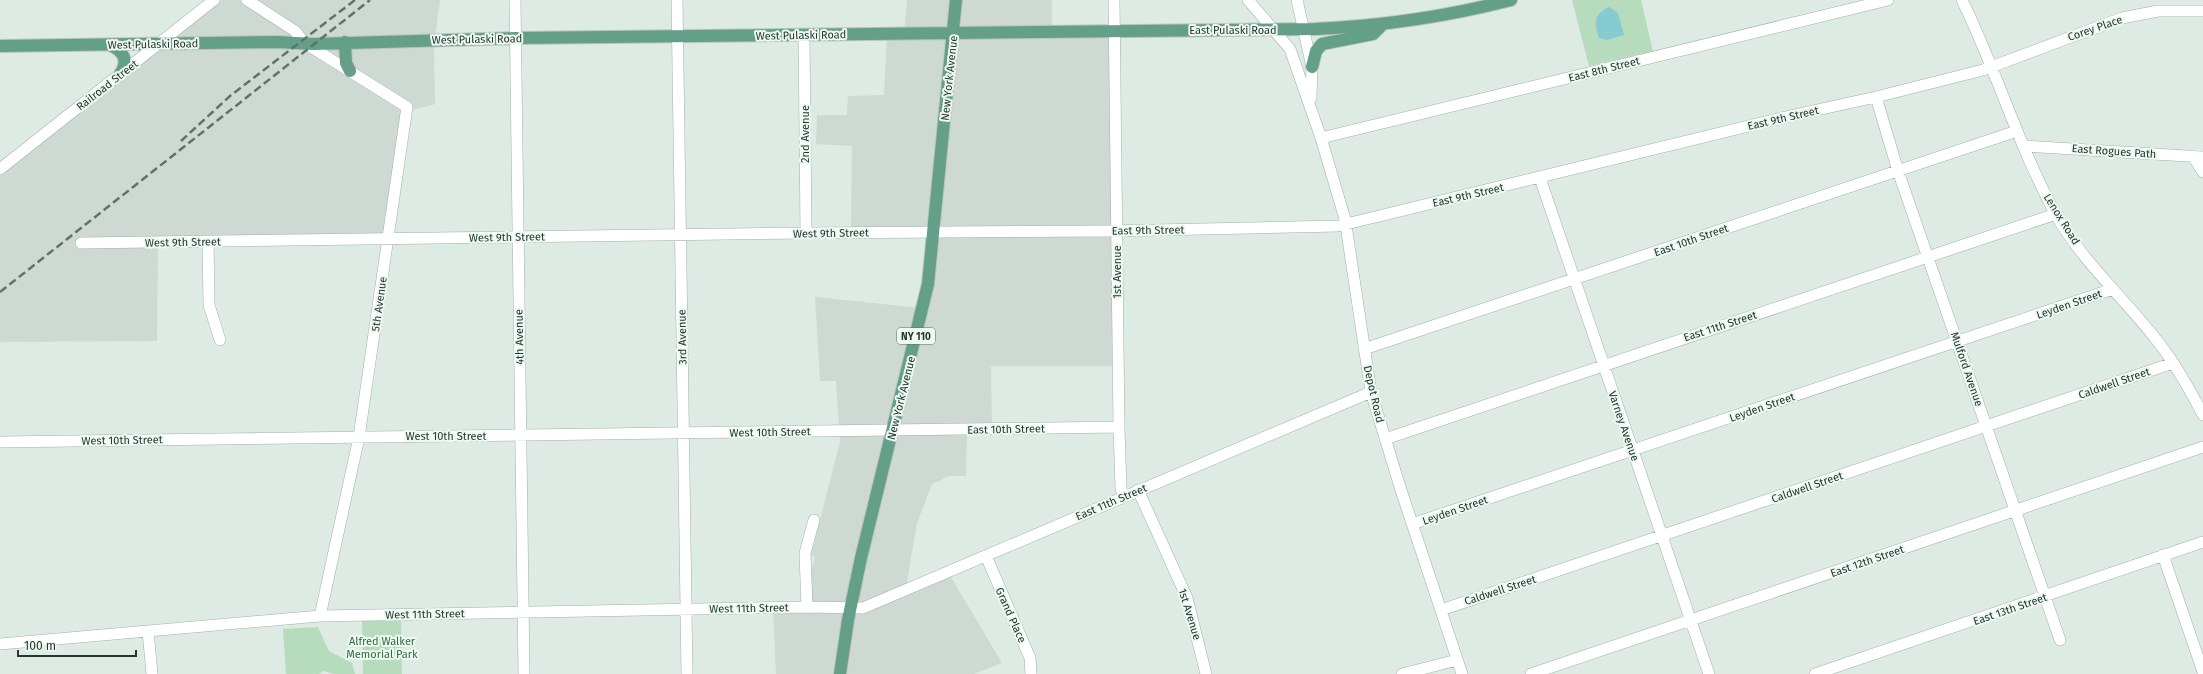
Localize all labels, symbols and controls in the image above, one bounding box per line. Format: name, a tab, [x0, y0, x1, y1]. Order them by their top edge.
street label: Corey Place	[2066, 13, 2124, 44]
street label: East Pulaski Road	[1189, 24, 1277, 37]
street label: West Pulaski Road	[756, 28, 846, 43]
street label: West Pulaski Road	[432, 32, 522, 47]
street label: New York Avenue	[939, 35, 960, 121]
street label: West Pulaski Road	[108, 37, 198, 52]
street label: East 8th Street	[1567, 54, 1641, 85]
street label: Railroad Street	[74, 57, 141, 113]
street label: East 9th Street	[1746, 104, 1820, 133]
street label: 2nd Avenue	[799, 105, 812, 163]
street label: East Rogues Path	[2071, 142, 2157, 161]
street label: East 9th Street	[1431, 181, 1505, 210]
street label: Lenox Road	[2041, 191, 2082, 247]
street label: East 10th Street	[1652, 222, 1730, 259]
street label: East 9th Street	[1112, 223, 1184, 238]
street label: West 9th Street	[793, 226, 869, 241]
street label: West 9th Street	[469, 230, 545, 245]
street label: West 9th Street	[145, 235, 221, 250]
street label: 1st Avenue	[1111, 245, 1124, 299]
street label: 5th Avenue	[369, 276, 390, 332]
street label: Leyden Street	[2035, 287, 2104, 322]
street label: 4th Avenue	[513, 309, 526, 365]
street label: 3rd Avenue	[676, 309, 689, 365]
street label: East 11th Street	[1682, 309, 1758, 344]
road number: NY 110	[897, 328, 935, 344]
street label: Mulford Avenue	[1948, 330, 1985, 408]
street label: New York Avenue	[885, 355, 918, 441]
street label: Depot Road	[1361, 364, 1386, 424]
street label: Caldwell Street	[2077, 365, 2152, 402]
street label: Varney Avenue	[1605, 389, 1642, 463]
street label: Leyden Street	[1728, 390, 1797, 425]
street label: East 10th Street	[967, 422, 1045, 437]
street label: West 10th Street	[729, 425, 811, 440]
street label: West 10th Street	[405, 430, 487, 443]
street label: West 10th Street	[81, 433, 163, 448]
street label: Caldwell Street	[1770, 469, 1845, 506]
street label: East 11th Street	[1074, 482, 1149, 523]
street label: Leyden Street	[1421, 493, 1490, 528]
street label: East 12th Street	[1829, 543, 1906, 580]
street label: Caldwell Street	[1463, 573, 1538, 608]
street label: Grand Place	[993, 586, 1029, 645]
street label: 1st Avenue	[1176, 587, 1204, 642]
street label: East 13th Street	[1972, 591, 2049, 628]
street label: West 11th Street	[709, 601, 789, 616]
street label: West 11th Street	[385, 607, 465, 622]
scale bar	[18, 632, 136, 658]
park label: Alfred Walker Memorial Park	[346, 635, 418, 661]
text: 100 m	[24, 639, 56, 653]

